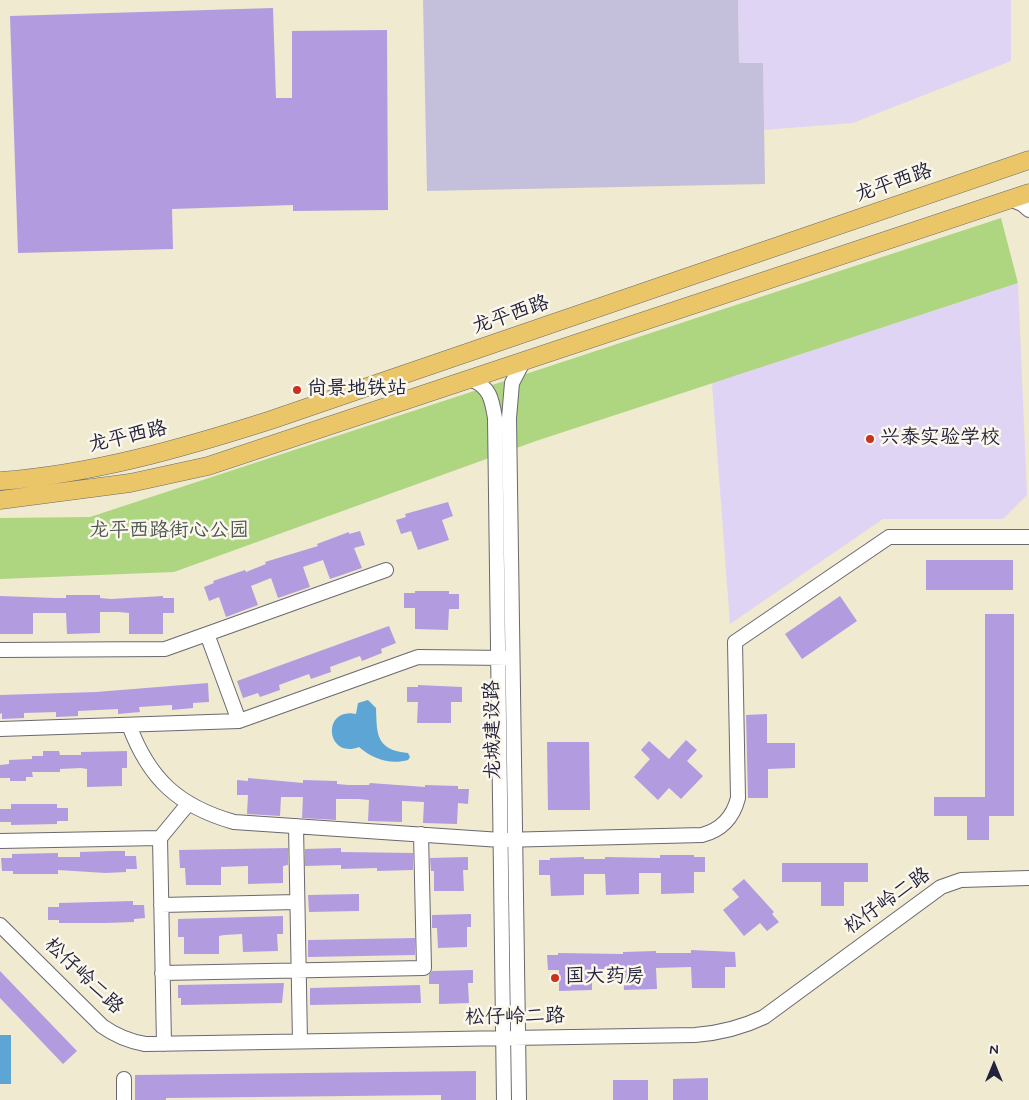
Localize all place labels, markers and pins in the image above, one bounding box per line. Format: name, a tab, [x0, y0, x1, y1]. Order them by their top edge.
place label: 尚景地铁站	[307, 378, 407, 402]
marker: 尚景地铁站	[291, 384, 303, 396]
place label: 兴泰实验学校	[880, 427, 1000, 451]
marker: 兴泰实验学校	[864, 433, 876, 445]
place label: 国大药房	[565, 966, 645, 990]
marker: 国大药房	[549, 972, 561, 984]

